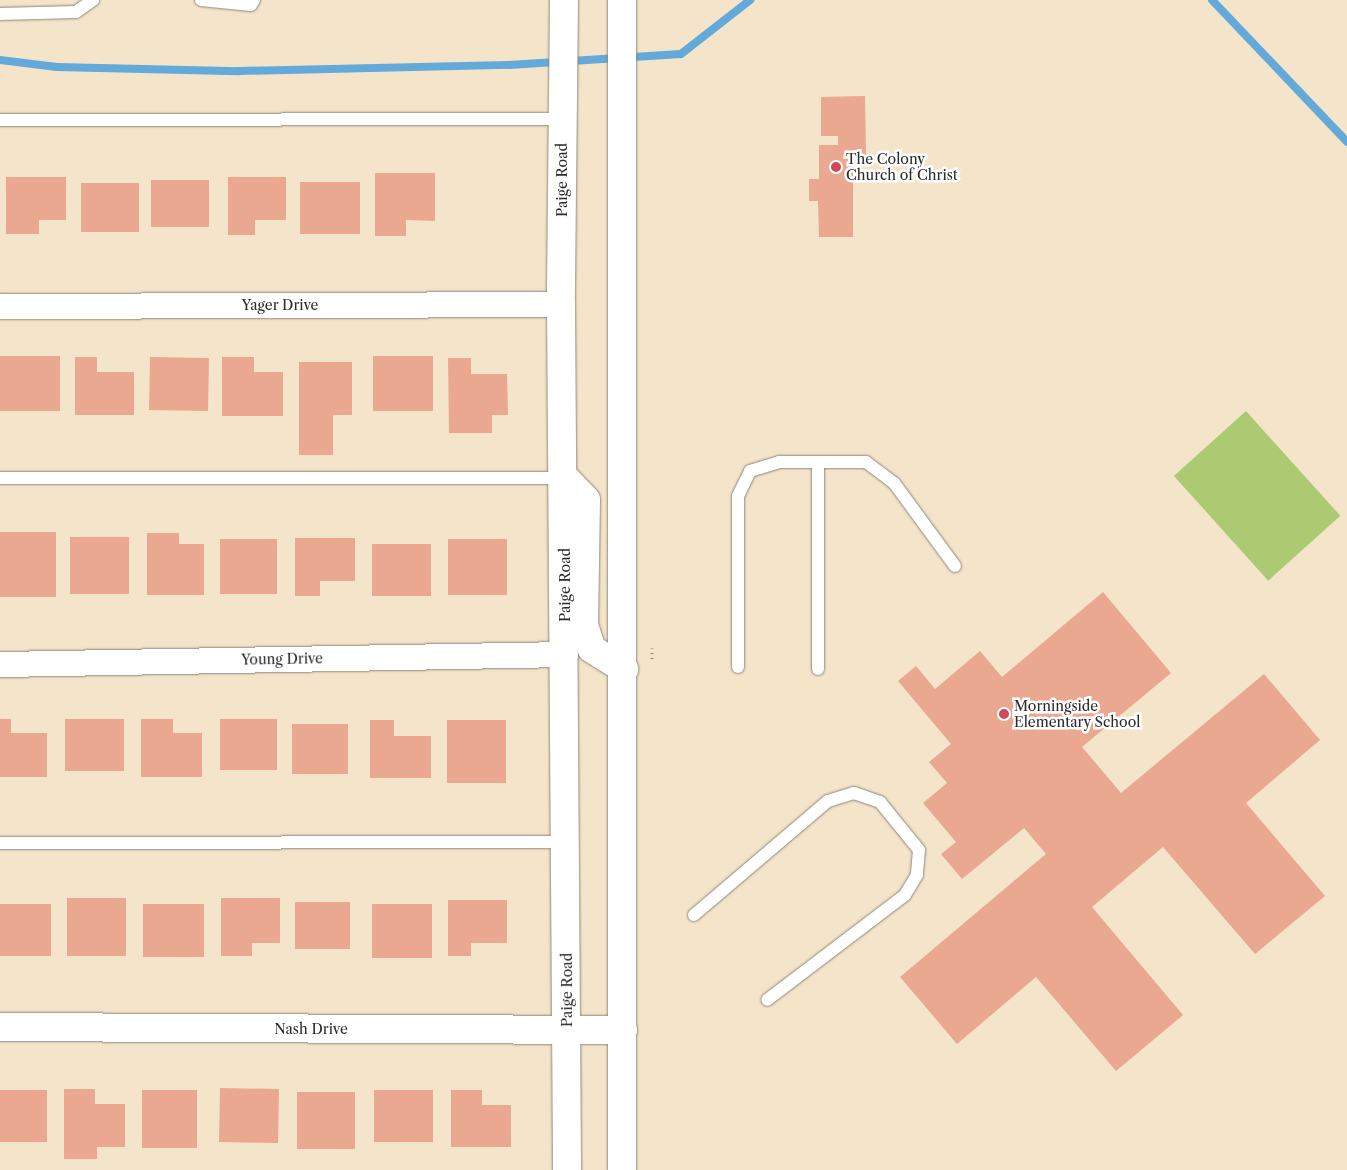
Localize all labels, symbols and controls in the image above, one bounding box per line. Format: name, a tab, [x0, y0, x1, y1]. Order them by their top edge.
street label: Paige Road	[554, 143, 570, 217]
place label: The Colony Church of Christ	[846, 151, 958, 184]
marker: The Colony Church of Christ	[830, 161, 842, 173]
street label: Yager Drive	[241, 297, 319, 313]
street label: Paige Road	[557, 548, 573, 622]
street label: Young Drive	[241, 650, 323, 668]
place label: Morningside Elementary School	[1014, 698, 1141, 730]
marker: Morningside Elementary School	[998, 708, 1010, 720]
street label: Paige Road	[559, 953, 575, 1027]
street label: Nash Drive	[274, 1021, 348, 1037]

